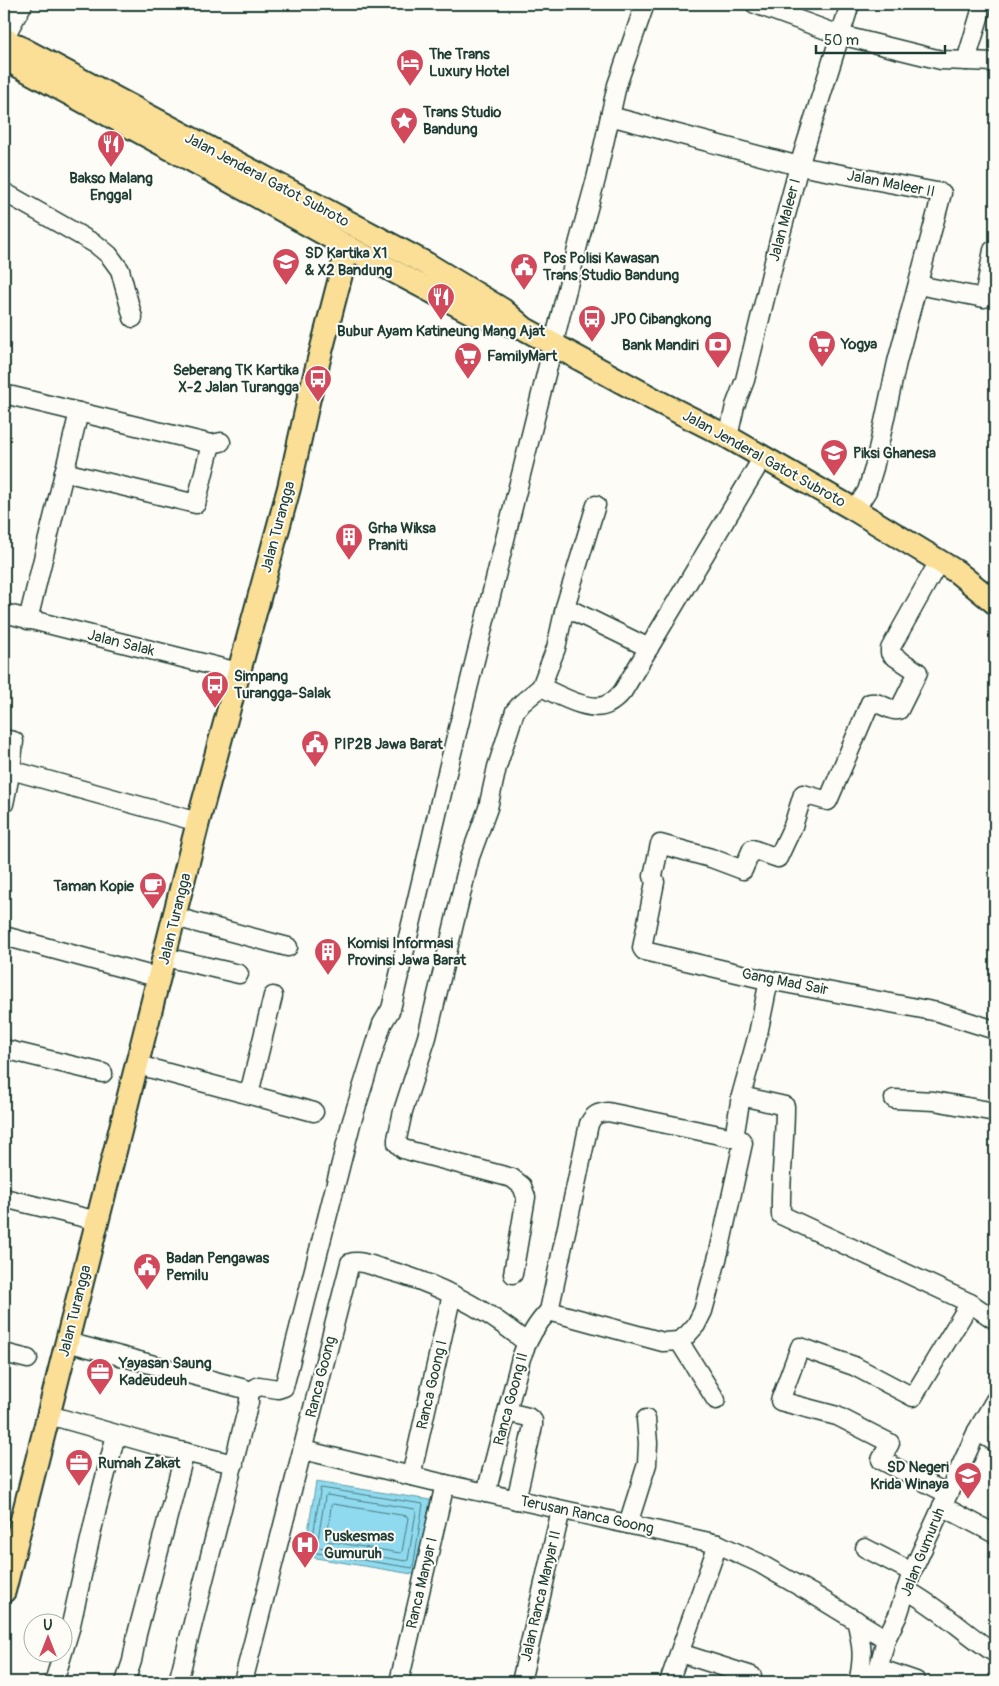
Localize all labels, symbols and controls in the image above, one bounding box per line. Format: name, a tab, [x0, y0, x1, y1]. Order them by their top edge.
scale bar	[816, 22, 945, 54]
text: 50 m	[824, 31, 859, 50]
place label: The Trans Luxury Hotel	[428, 45, 510, 81]
hotel icon: The Trans Luxury Hotel	[395, 48, 425, 87]
place label: Trans Studio Bandung	[422, 103, 501, 139]
place icon: Trans Studio Bandung	[389, 106, 419, 145]
restaurant icon: Bakso Malang Enggal	[96, 129, 126, 168]
street label: Jalan Jenderal Gatot Subroto	[182, 129, 352, 231]
street label: Jalan Maleer II	[845, 166, 937, 202]
place label: Bakso Malang Enggal	[69, 169, 153, 205]
street label: Jalan Maleer I	[765, 176, 805, 264]
place label: SD Kartika X1 & X2 Bandung	[305, 244, 393, 280]
school or university icon: SD Kartika X1 & X2 Bandung	[271, 247, 301, 286]
place label: Pos Polisi Kawasan Trans Studio Bandung	[542, 249, 679, 285]
public building icon: Pos Polisi Kawasan Trans Studio Bandung	[509, 252, 539, 291]
restaurant icon: Bubur Ayam Katineung Mang Ajat	[426, 282, 456, 321]
bus stop icon: JPO Cibangkong	[577, 304, 607, 343]
place label: JPO Cibangkong	[611, 310, 712, 329]
place label: Bubur Ayam Katineung Mang Ajat	[337, 322, 546, 341]
supermarket icon: Yogya	[807, 329, 837, 368]
bank icon: Bank Mandiri	[703, 330, 733, 369]
place label: Yogya	[840, 335, 877, 354]
place label: Bank Mandiri	[622, 336, 699, 355]
supermarket icon: FamilyMart	[453, 341, 483, 380]
place label: FamilyMart	[487, 347, 558, 366]
place label: Seberang TK Kartika X-2 Jalan Turangga	[173, 361, 299, 397]
bus stop icon: Seberang TK Kartika X-2 Jalan Turangga	[303, 364, 333, 403]
street label: Jalan Jenderal Gatot Subroto	[679, 406, 849, 512]
school or university icon: Piksi Ghanesa	[819, 438, 849, 477]
place label: Piksi Ghanesa	[853, 444, 936, 463]
street label: Jalan Turangga	[257, 479, 299, 575]
place label: Grha Wiksa Praniti	[368, 519, 436, 555]
building icon: Grha Wiksa Praniti	[334, 522, 364, 561]
street label: Jalan Salak	[85, 625, 157, 661]
place label: Simpang Turangga-Salak	[233, 667, 332, 703]
bus stop icon: Simpang Turangga-Salak	[200, 670, 230, 709]
public building icon: PIP2B Jawa Barat	[300, 729, 330, 768]
place label: PIP2B Jawa Barat	[334, 735, 444, 754]
cafe icon: Taman Kopie	[138, 871, 168, 910]
street label: Jalan Turangga	[154, 871, 196, 967]
place label: Taman Kopie	[53, 877, 135, 896]
place label: Komisi Informasi Provinsi Jawa Barat	[347, 934, 467, 970]
building icon: Komisi Informasi Provinsi Jawa Barat	[313, 937, 343, 976]
street label: Gang Mad Sair	[740, 964, 831, 1000]
place label: Badan Pengawas Pemilu	[166, 1249, 270, 1285]
public building icon: Badan Pengawas Pemilu	[132, 1252, 162, 1291]
street label: Jalan Turangga	[54, 1263, 96, 1359]
street label: Ranca Goong	[302, 1334, 340, 1420]
street label: Ranca Goong I	[413, 1339, 451, 1431]
street label: Ranca Goong II	[490, 1351, 532, 1447]
place label: Yayasan Saung Kadeudeuh	[118, 1354, 212, 1390]
office icon: Yayasan Saung Kadeudeuh	[85, 1357, 115, 1396]
office icon: Rumah Zakat	[64, 1448, 94, 1487]
place label: Rumah Zakat	[98, 1454, 181, 1473]
place label: SD Negeri Krida Winaya	[870, 1458, 949, 1494]
school or university icon: SD Negeri Krida Winaya	[953, 1461, 983, 1500]
street label: Terusan Ranca Goong	[518, 1492, 656, 1538]
street label: Jalan Gumuruh	[897, 1505, 949, 1599]
place label: Puskesmas Gumuruh	[324, 1527, 394, 1563]
street label: Jalan Ranca Manyar II	[517, 1529, 565, 1663]
hospital icon: Puskesmas Gumuruh	[290, 1530, 320, 1569]
street label: Ranca Manyar I	[402, 1535, 442, 1631]
north arrow	[22, 1614, 72, 1664]
text: U	[43, 1617, 53, 1634]

